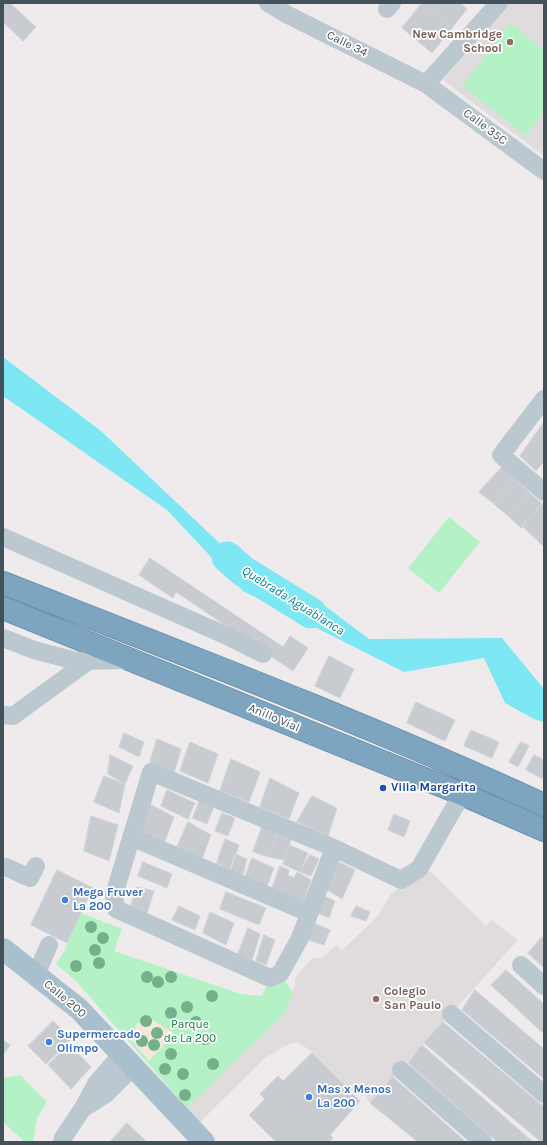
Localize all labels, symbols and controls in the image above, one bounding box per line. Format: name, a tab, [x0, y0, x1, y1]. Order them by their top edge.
street label: Calle 34	[324, 28, 370, 60]
place label: New Cambridge School	[412, 28, 502, 56]
marker: New Cambridge School	[505, 37, 515, 47]
street label: Calle 35C	[460, 106, 510, 148]
water label: Quebrada Aguablanca	[239, 563, 347, 639]
street label: Anillo Víal	[246, 701, 302, 735]
place label: Villa Margarita	[391, 781, 476, 795]
marker: Villa Margarita	[378, 783, 388, 793]
place label: Mega Fruver La 200	[73, 886, 143, 914]
marker: Mega Fruver La 200	[60, 895, 70, 905]
street label: Calle 200	[41, 977, 89, 1021]
place label: Colegio San Paulo	[384, 985, 441, 1013]
marker: Colegio San Paulo	[371, 994, 381, 1004]
park label: Parque de La 200	[164, 1018, 216, 1046]
place label: Supermercado Olimpo	[57, 1028, 141, 1056]
marker: Supermercado Olimpo	[44, 1037, 54, 1047]
place label: Mas x Menos La 200	[317, 1083, 391, 1111]
marker: Mas x Menos La 200	[304, 1092, 314, 1102]

